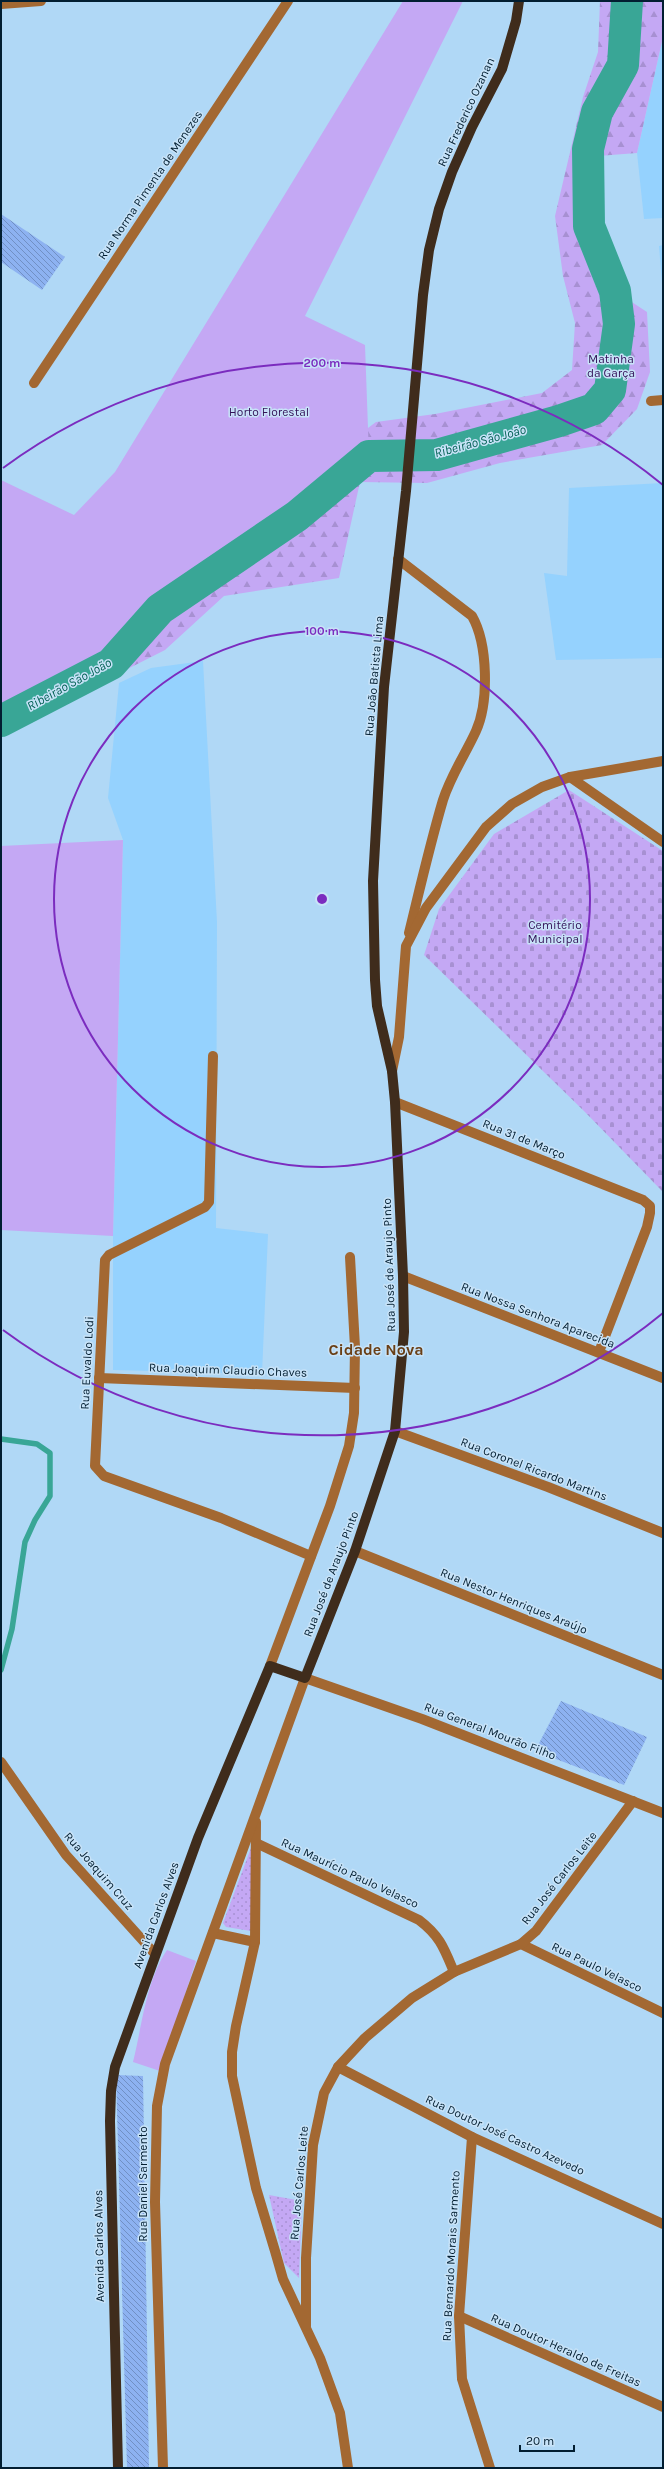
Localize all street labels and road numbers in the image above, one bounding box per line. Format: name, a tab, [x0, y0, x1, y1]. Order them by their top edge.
street label: Rua Frederico Ozanan	[435, 55, 497, 169]
street label: Rua Norma Pimenta de Menezes	[95, 108, 205, 262]
street label: Rua João Batista Lima	[362, 615, 386, 737]
street label: Rua 31 de Março	[481, 1116, 567, 1162]
street label: Rua José de Araujo Pinto	[380, 1198, 398, 1332]
street label: Rua Nossa Senhora Aparecida	[459, 1279, 617, 1351]
street label: Rua Euvaldo Lodi	[78, 1316, 96, 1410]
street label: Rua Joaquim Claudio Chaves	[149, 1360, 307, 1380]
street label: Rua Coronel Ricardo Martins	[459, 1435, 609, 1503]
street label: Rua José de Araujo Pinto	[301, 1509, 361, 1639]
street label: Rua Nestor Henriques Araújo	[438, 1565, 590, 1637]
street label: Rua General Mourão Filho	[422, 1699, 558, 1763]
street label: Rua Joaquim Cruz	[61, 1829, 137, 1913]
street label: Rua José Carlos Leite	[518, 1829, 600, 1927]
street label: Rua Maurício Paulo Velasco	[279, 1835, 421, 1911]
street label: Avenida Carlos Alves	[130, 1860, 182, 1970]
street label: Rua Paulo Velasco	[549, 1939, 645, 1995]
street label: Rua Doutor José Castro Azevedo	[423, 2092, 587, 2178]
street label: Rua Daniel Sarmento	[136, 2126, 150, 2242]
street label: Rua José Carlos Leite	[287, 2126, 311, 2240]
street label: Rua Bernardo Morais Sarmento	[440, 2170, 462, 2342]
street label: Avenida Carlos Alves	[91, 2190, 107, 2302]
street label: Rua Doutor Heraldo de Freitas	[489, 2310, 643, 2390]

